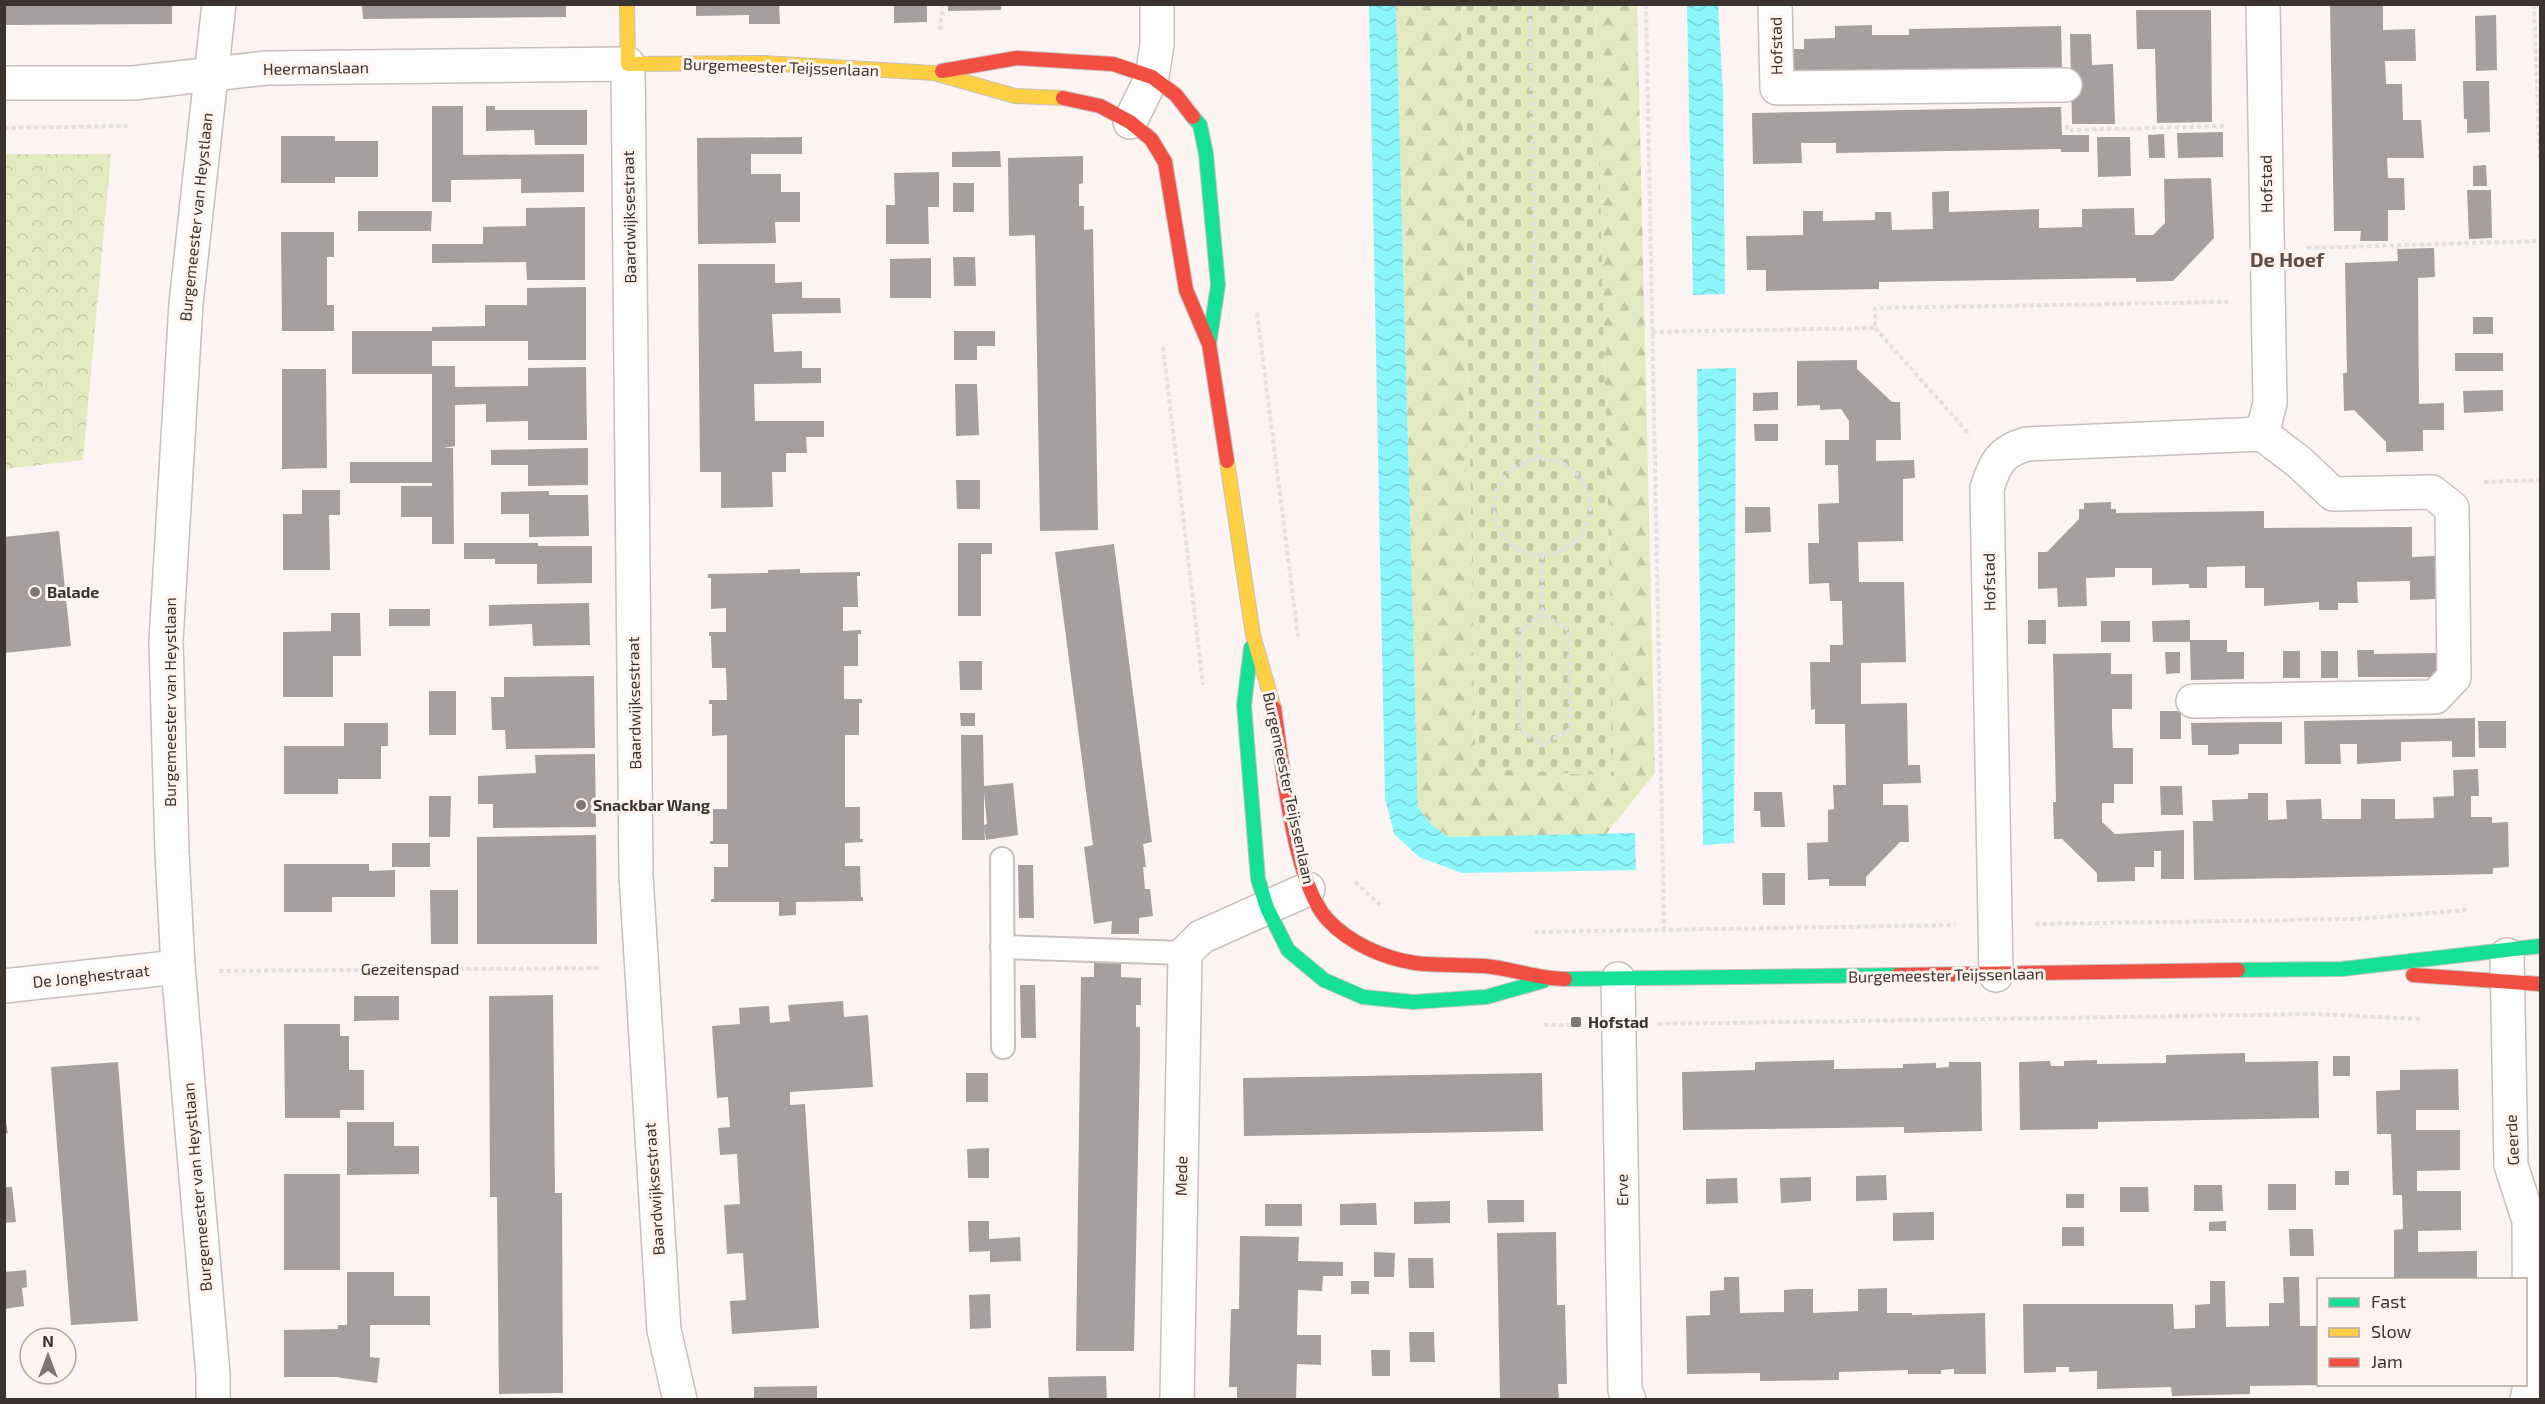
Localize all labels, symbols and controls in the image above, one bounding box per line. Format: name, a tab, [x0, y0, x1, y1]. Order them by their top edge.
street label: Hofstad	[1765, 17, 1786, 75]
street label: Burgemeester Teijssenlaan	[683, 54, 879, 80]
street label: Heermanslaan	[263, 57, 369, 78]
street label: Burgemeester van Heystlaan	[175, 112, 216, 322]
street label: Baardwijksestraat	[618, 150, 640, 284]
street label: Hofstad	[2255, 155, 2276, 213]
district label: De Hoef	[2250, 247, 2325, 271]
street label: Hofstad	[1978, 553, 1999, 611]
place label: Balade	[47, 582, 99, 601]
marker: Balade	[28, 585, 42, 599]
street label: Burgemeester van Heystlaan	[160, 597, 179, 807]
street label: Baardwijksestraat	[623, 636, 645, 770]
street label: Burgemeester Teijssenlaan	[1259, 690, 1319, 886]
place label: Snackbar Wang	[593, 795, 711, 814]
marker: Snackbar Wang	[574, 798, 588, 812]
street label: Gezeitenspad	[361, 959, 459, 978]
street label: De Jonghestraat	[32, 960, 150, 991]
street label: Burgemeester Teijssenlaan	[1848, 963, 2044, 987]
place label: Hofstad	[1588, 1012, 1649, 1031]
marker: Hofstad	[1569, 1015, 1583, 1029]
street label: Burgemeester van Heystlaan	[178, 1082, 215, 1292]
street label: Geerde	[2501, 1114, 2522, 1166]
street label: Baardwijksestraat	[639, 1122, 669, 1256]
street label: Mede	[1171, 1156, 1190, 1196]
street label: Erve	[1612, 1174, 1631, 1206]
legend	[2317, 1278, 2527, 1386]
text: Fast	[2371, 1290, 2406, 1312]
text: Slow	[2371, 1320, 2412, 1342]
north arrow	[18, 1326, 78, 1386]
text: N	[42, 1331, 54, 1350]
text: Jam	[2371, 1350, 2403, 1372]

